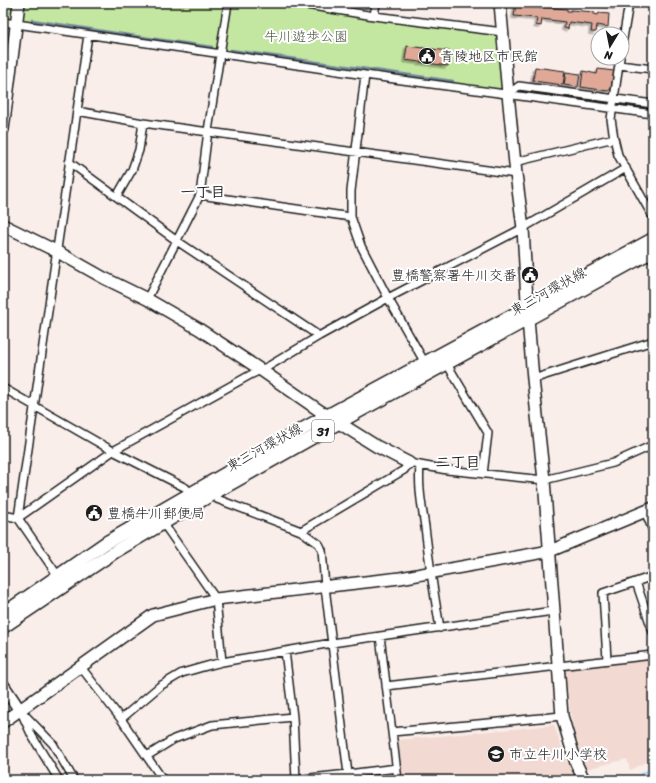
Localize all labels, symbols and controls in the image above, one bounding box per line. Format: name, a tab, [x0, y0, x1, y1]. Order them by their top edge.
park label: 牛川遊歩公園	[264, 24, 348, 49]
north arrow	[590, 26, 630, 66]
place label: 青陵地区市民館	[440, 44, 538, 69]
text: N	[603, 45, 615, 66]
public building icon: 青陵地区市民館	[417, 46, 437, 66]
district label: 一丁目	[180, 179, 226, 205]
street label: 東三河環状線	[505, 260, 591, 323]
place label: 豊橋警察署牛川交番	[391, 263, 517, 288]
public building icon: 豊橋警察署牛川交番	[520, 265, 540, 285]
street label: 東三河環状線	[221, 416, 307, 479]
road number: 31	[312, 420, 334, 442]
district label: 二丁目	[435, 449, 481, 475]
place label: 豊橋牛川郵便局	[107, 501, 205, 526]
public building icon: 豊橋牛川郵便局	[84, 503, 104, 523]
place label: 市立牛川小学校	[509, 742, 607, 767]
school or university icon: 市立牛川小学校	[486, 744, 506, 764]

